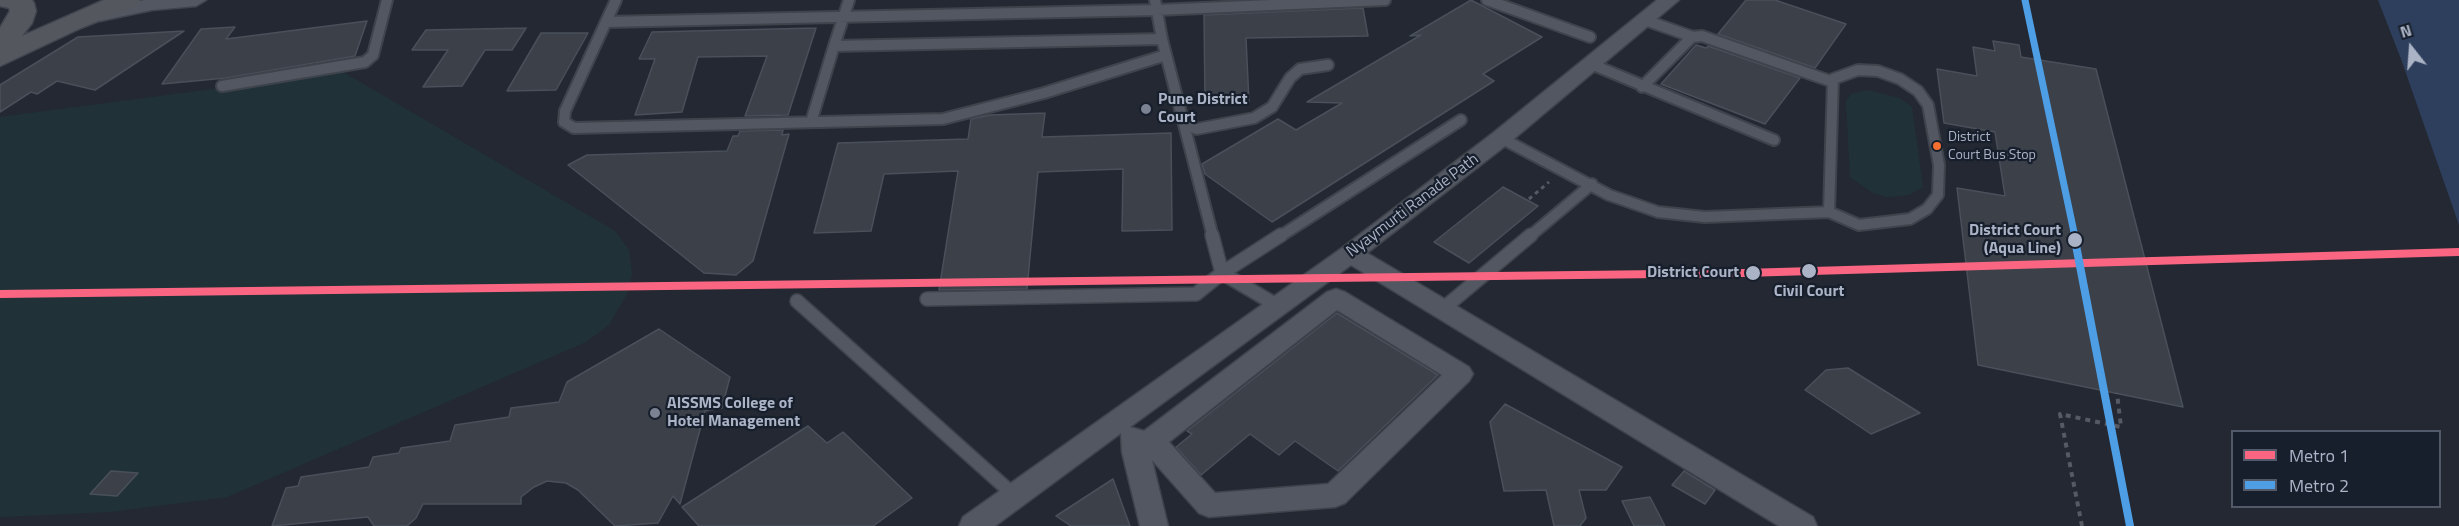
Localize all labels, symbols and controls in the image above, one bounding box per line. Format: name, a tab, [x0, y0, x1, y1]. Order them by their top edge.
north arrow	[2381, 18, 2441, 78]
text: N	[2397, 18, 2415, 44]
place label: Pune District Court	[1158, 90, 1248, 128]
marker: Pune District Court	[1139, 102, 1153, 116]
place label: District Court Bus Stop	[1948, 130, 2036, 162]
marker: District Court Bus Stop	[1931, 140, 1943, 152]
street label: Nyaymurti Ranade Path	[1343, 150, 1483, 262]
place label: District Court (Aqua Line)	[1969, 221, 2061, 259]
marker: District Court (Aqua Line)	[2066, 231, 2084, 249]
marker: Civil Court	[1800, 262, 1818, 280]
place label: District Court	[1647, 263, 1739, 283]
marker: District Court	[1744, 264, 1762, 282]
place label: Civil Court	[1774, 282, 1844, 302]
place label: AISSMS College of Hotel Management	[667, 394, 800, 432]
marker: AISSMS College of Hotel Management	[648, 406, 662, 420]
legend	[2231, 430, 2441, 508]
text: Metro 1	[2289, 442, 2349, 469]
text: Metro 2	[2289, 472, 2349, 499]

